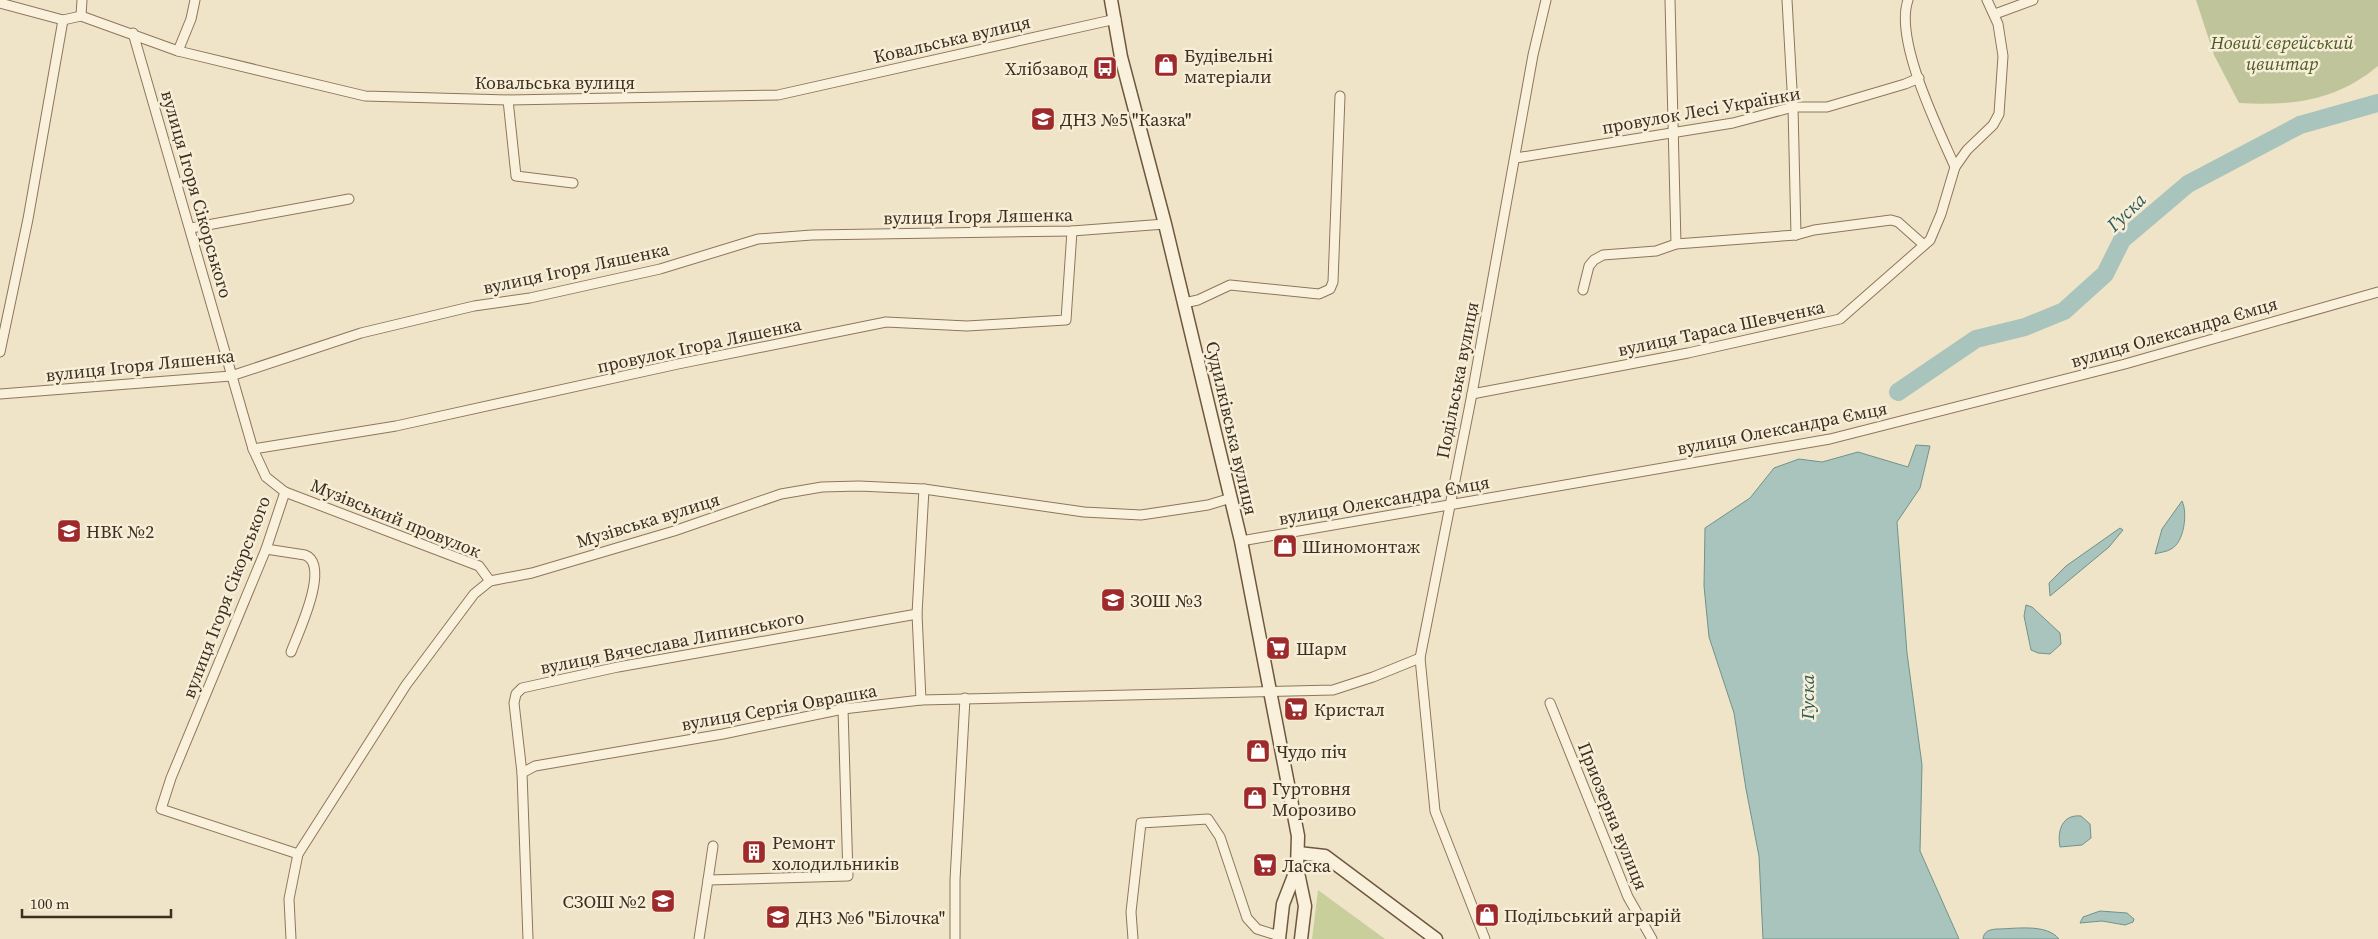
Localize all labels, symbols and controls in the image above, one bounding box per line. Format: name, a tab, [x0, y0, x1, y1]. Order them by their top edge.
street label: Ковальська вулиця	[871, 9, 1033, 69]
park label: Новий єврейський цвинтар	[2209, 30, 2354, 76]
place label: Будівельні матеріали	[1184, 43, 1273, 89]
shop icon: Будівельні матеріали	[1153, 52, 1179, 78]
bus stop icon: Хлібзавод	[1092, 55, 1118, 81]
place label: Хлібзавод	[1005, 56, 1088, 81]
street label: Ковальська вулиця	[475, 70, 635, 95]
street label: провулок Лесі Українки	[1600, 80, 1802, 140]
street label: вулиця Ігоря Сікорського	[155, 87, 239, 301]
school or university icon: ДНЗ №5 "Казка"	[1030, 106, 1056, 132]
place label: ДНЗ №5 "Казка"	[1060, 107, 1191, 132]
water label: Гуска	[2100, 187, 2151, 238]
street label: вулиця Ігоря Ляшенка	[883, 202, 1074, 230]
street label: вулиця Ігоря Ляшенка	[480, 236, 672, 300]
street label: вулиця Олександра Ємця	[2068, 291, 2280, 373]
street label: вулиця Тараса Шевченка	[1615, 294, 1828, 362]
street label: Подільська вулиця	[1430, 299, 1484, 461]
street label: провулок Ігора Ляшенка	[595, 311, 804, 379]
street label: Судилківська вулиця	[1200, 339, 1264, 517]
street label: вулиця Ігоря Ляшенка	[44, 343, 237, 387]
street label: вулиця Олександра Ємця	[1675, 395, 1889, 461]
street label: вулиця Олександра Ємця	[1277, 469, 1491, 531]
street label: Музівський провулок	[307, 472, 485, 564]
street label: Музівська вулиця	[573, 486, 723, 554]
street label: вулиця Ігоря Сікорського	[176, 492, 276, 702]
school or university icon: НВК №2	[56, 518, 82, 544]
place label: НВК №2	[86, 519, 154, 544]
shop icon: Шиномонтаж	[1272, 533, 1298, 559]
place label: Шиномонтаж	[1302, 534, 1420, 559]
school or university icon: ЗОШ №3	[1100, 587, 1126, 613]
place label: ЗОШ №3	[1130, 588, 1202, 613]
street label: вулиця Вячеслава Липинського	[538, 604, 806, 680]
supermarket icon: Шарм	[1265, 635, 1291, 661]
place label: Шарм	[1296, 636, 1347, 661]
water label: Гуска	[1794, 674, 1820, 721]
street label: вулиця Сергія Оврашка	[679, 677, 880, 737]
supermarket icon: Кристал	[1283, 696, 1309, 722]
place label: Кристал	[1314, 697, 1385, 722]
shop icon: Чудо піч	[1245, 738, 1271, 764]
street label: Приозерна вулиця	[1572, 738, 1654, 894]
place label: Чудо піч	[1276, 739, 1347, 764]
place label: Гуртовня Морозиво	[1272, 776, 1357, 822]
shop icon: Гуртовня Морозиво	[1242, 785, 1268, 811]
place label: Ремонт холодильників	[772, 830, 899, 876]
building icon: Ремонт холодильників	[741, 839, 767, 865]
supermarket icon: Ласка	[1252, 852, 1278, 878]
place label: Ласка	[1282, 853, 1332, 878]
scale bar	[22, 886, 171, 918]
school or university icon: СЗОШ №2	[650, 888, 676, 914]
place label: СЗОШ №2	[562, 889, 646, 914]
text: 100 m	[30, 893, 70, 914]
shop icon: Подільський аграрій	[1474, 902, 1500, 928]
place label: Подільський аграрій	[1504, 903, 1681, 928]
school or university icon: ДНЗ №6 "Білочка"	[765, 904, 791, 930]
place label: ДНЗ №6 "Білочка"	[796, 905, 945, 930]

